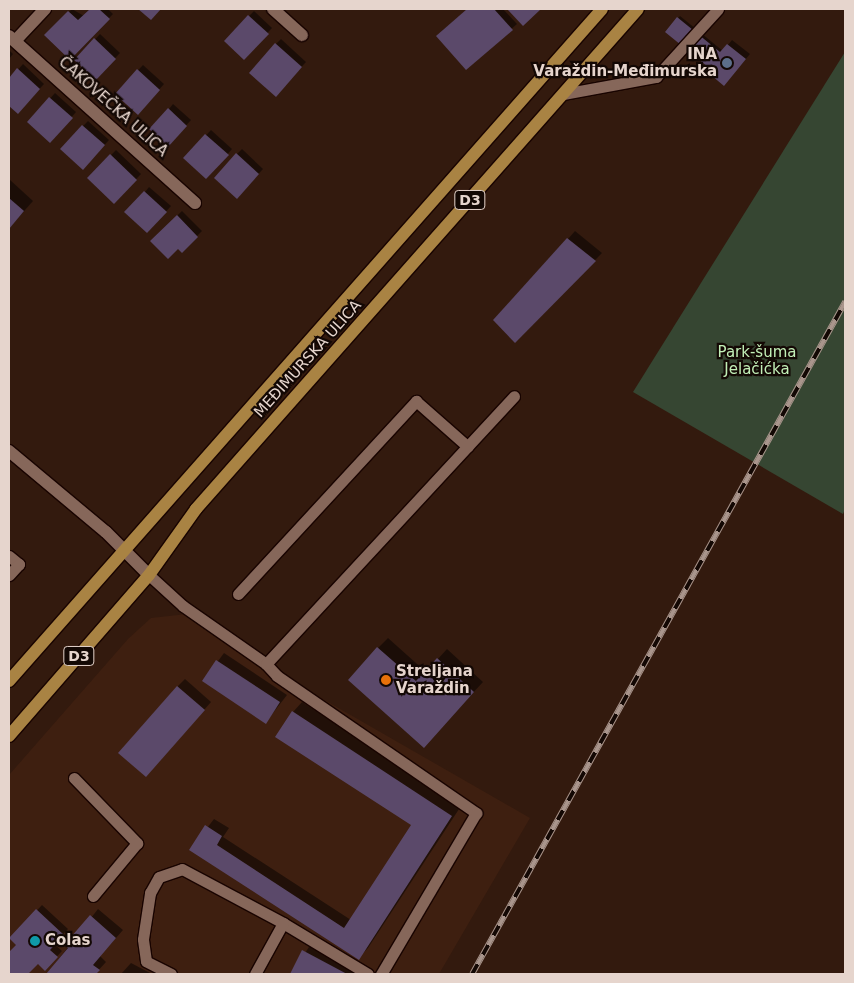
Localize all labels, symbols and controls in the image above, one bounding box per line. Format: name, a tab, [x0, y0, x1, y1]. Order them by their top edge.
place label: INA Varaždin-Međimurska	[533, 45, 717, 80]
street label: ČAKOVEČKA ULICA	[55, 53, 171, 161]
marker: INA Varaždin-Međimurska	[721, 57, 733, 69]
road number: D3	[454, 188, 486, 212]
street label: MEĐIMURSKA ULICA	[251, 297, 365, 421]
park label: Park-šuma Jelačićka	[718, 343, 796, 378]
road number: D3	[63, 644, 95, 668]
place label: Streljana Varaždin	[396, 662, 473, 697]
marker: Streljana Varaždin	[380, 674, 392, 686]
place label: Colas	[45, 932, 91, 950]
marker: Colas	[29, 935, 41, 947]

